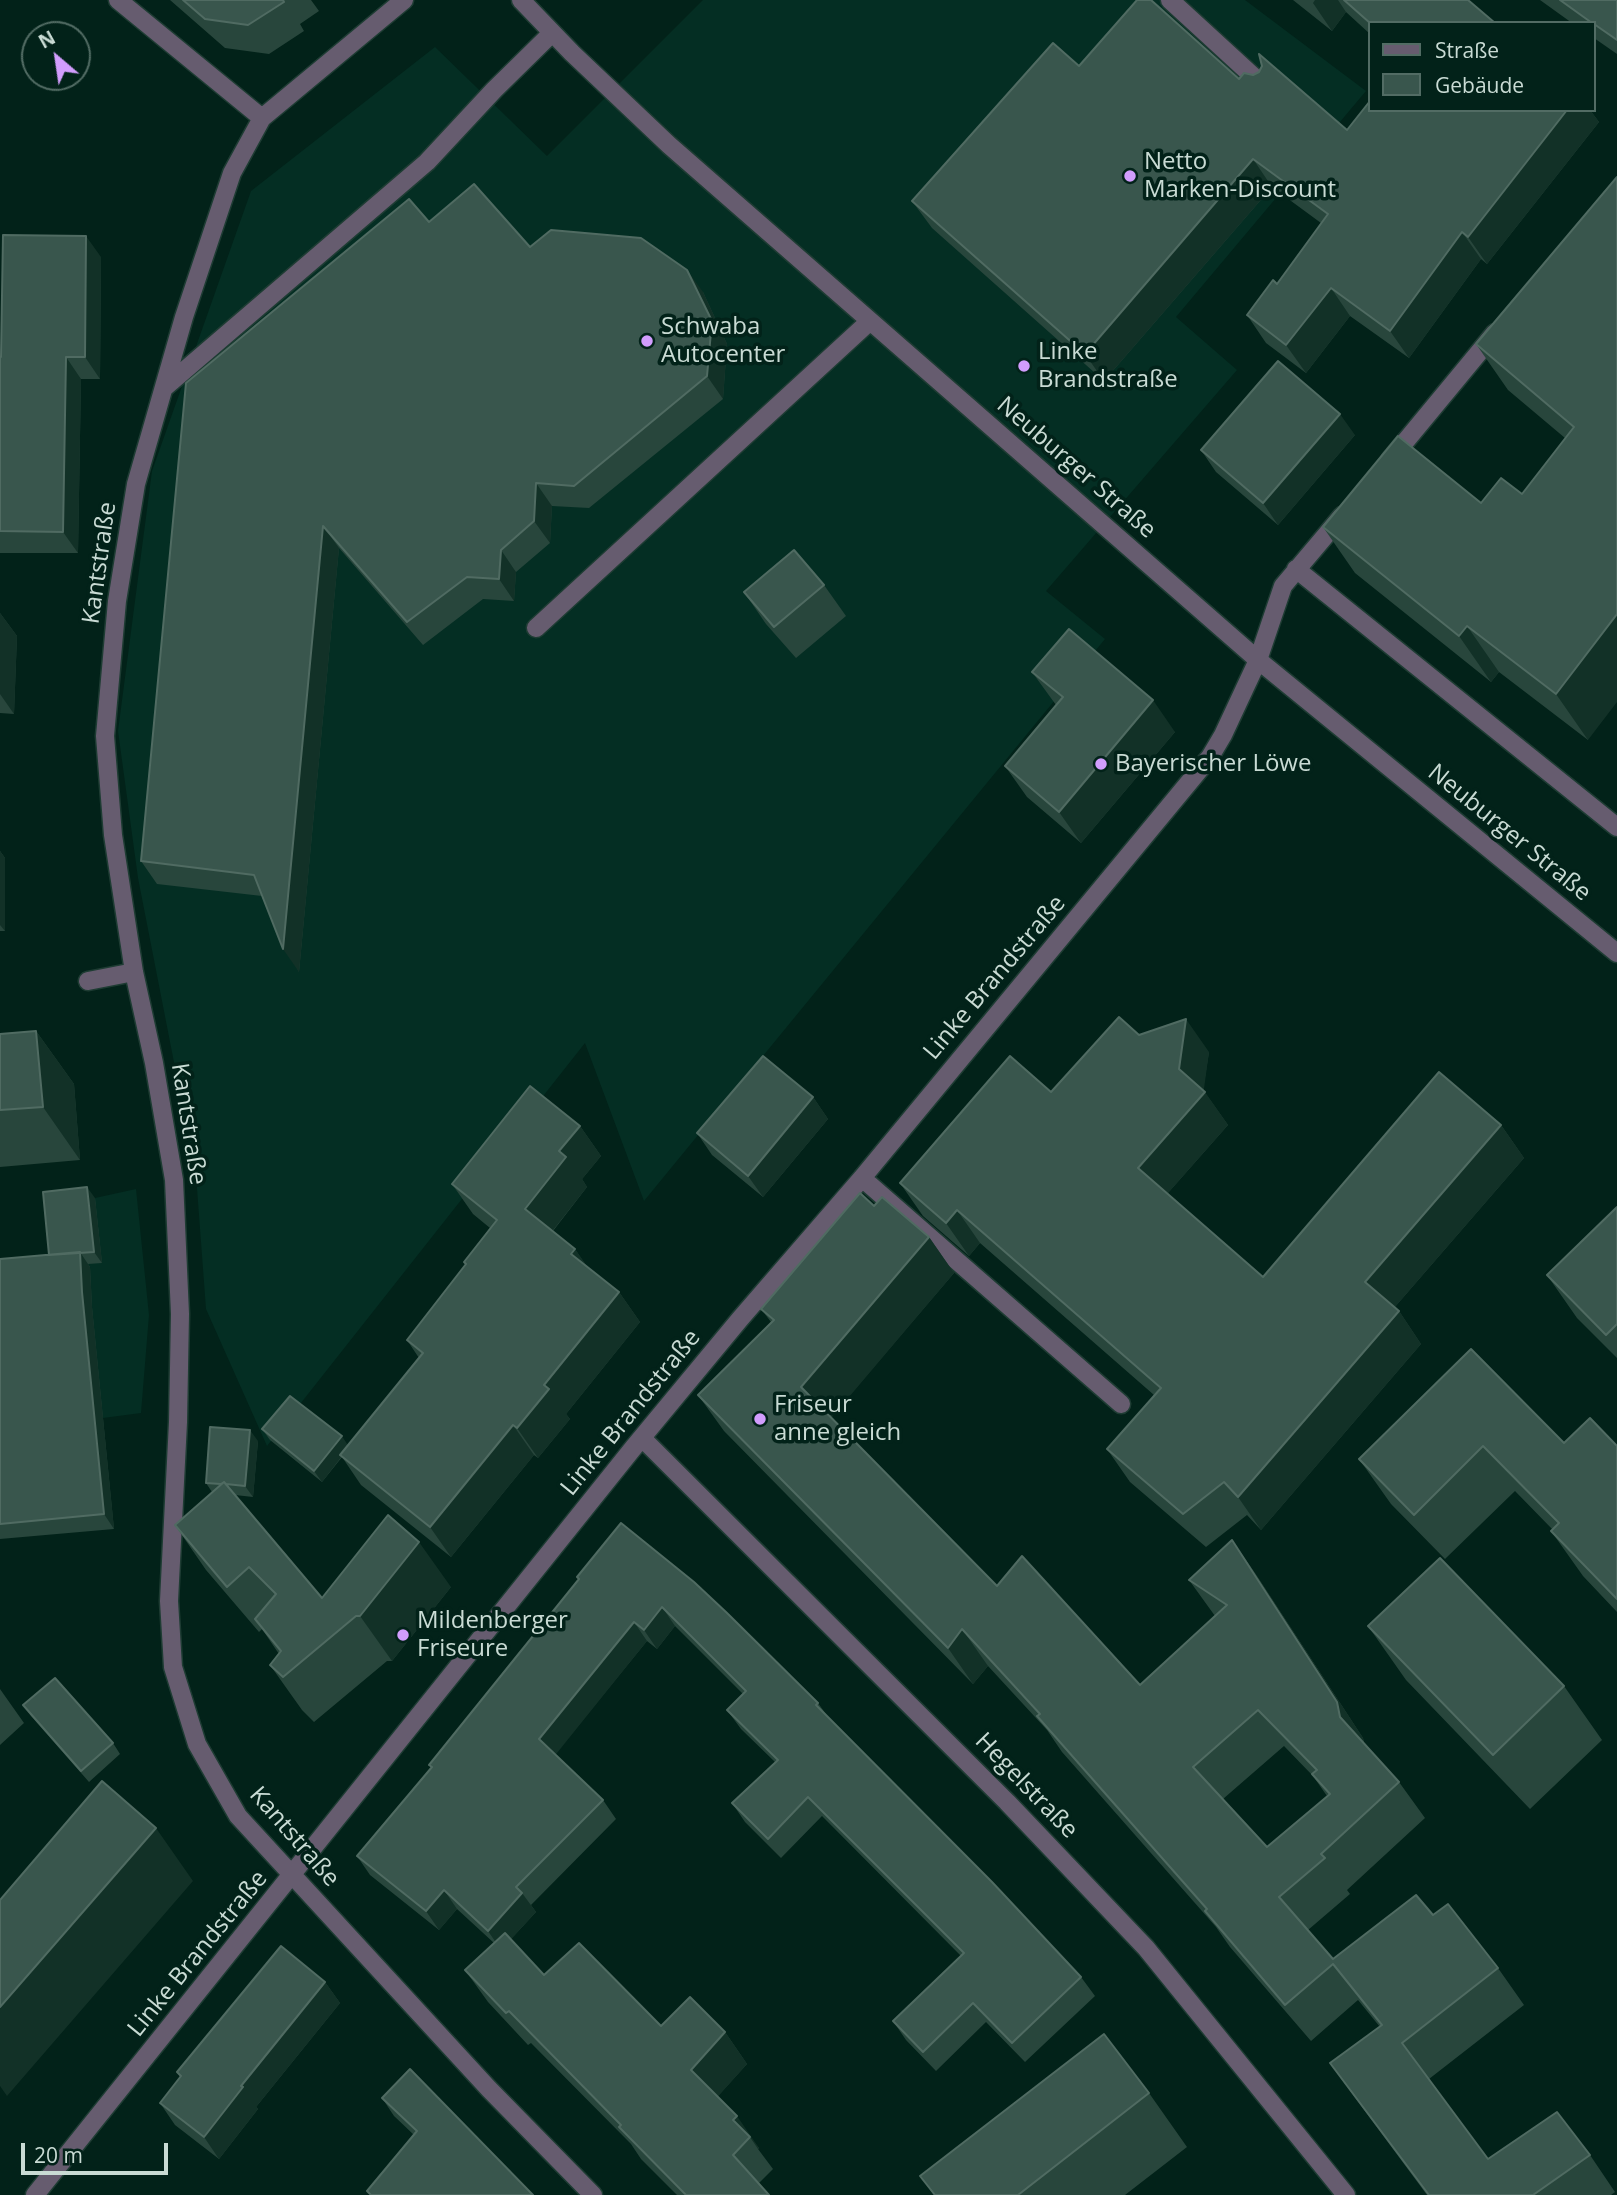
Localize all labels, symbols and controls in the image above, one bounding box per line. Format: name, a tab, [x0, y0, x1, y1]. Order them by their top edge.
north arrow	[21, 21, 91, 91]
legend	[1368, 21, 1596, 112]
text: N	[34, 24, 60, 55]
text: Straße	[1435, 36, 1499, 64]
text: Gebäude	[1435, 71, 1524, 99]
place label: Netto Marken-Discount	[1144, 148, 1336, 204]
marker: Netto Marken-Discount	[1122, 168, 1138, 184]
place label: Schwaba Autocenter	[661, 313, 785, 369]
marker: Schwaba Autocenter	[639, 333, 655, 349]
place label: Linke Brandstraße	[1038, 338, 1178, 394]
marker: Linke Brandstraße	[1016, 358, 1032, 374]
street label: Neuburger Straße	[991, 391, 1161, 545]
street label: Kantstraße	[77, 500, 123, 626]
place label: Bayerischer Löwe	[1115, 750, 1311, 778]
marker: Bayerischer Löwe	[1093, 756, 1109, 772]
street label: Neuburger Straße	[1422, 758, 1596, 908]
street label: Linke Brandstraße	[918, 890, 1072, 1066]
street label: Kantstraße	[164, 1061, 212, 1187]
street label: Linke Brandstraße	[555, 1324, 707, 1502]
place label: Friseur anne gleich	[774, 1391, 901, 1447]
marker: Friseur anne gleich	[752, 1411, 768, 1427]
place label: Mildenberger Friseure	[417, 1607, 568, 1663]
marker: Mildenberger Friseure	[395, 1627, 411, 1643]
street label: Hegelstraße	[969, 1727, 1083, 1845]
street label: Kantstraße	[243, 1781, 345, 1893]
street label: Linke Brandstraße	[122, 1865, 274, 2043]
scale bar	[24, 2128, 172, 2172]
text: 20 m	[34, 2141, 83, 2169]

